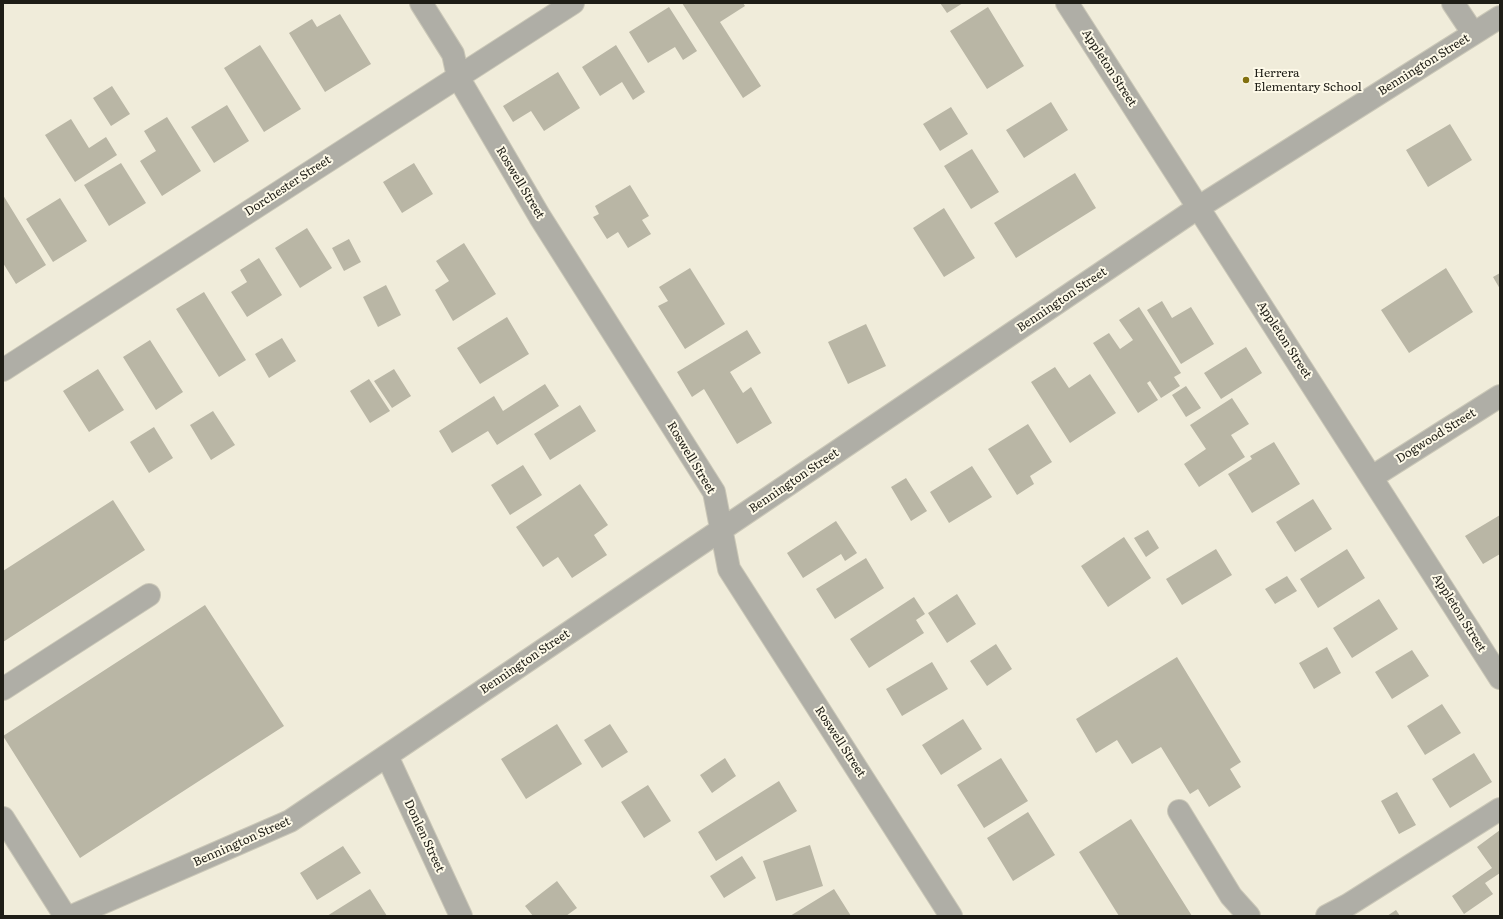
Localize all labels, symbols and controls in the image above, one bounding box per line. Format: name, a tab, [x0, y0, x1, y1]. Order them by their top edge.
street label: Appleton Street	[1079, 27, 1139, 109]
street label: Bennington Street	[1376, 31, 1472, 99]
place label: Herrera Elementary School	[1254, 66, 1362, 94]
marker: Herrera Elementary School	[1241, 75, 1251, 85]
street label: Roswell Street	[493, 144, 547, 222]
street label: Dorchester Street	[242, 153, 334, 219]
street label: Bennington Street	[1015, 265, 1109, 335]
street label: Appleton Street	[1254, 299, 1314, 381]
street label: Dogwood Street	[1394, 406, 1478, 466]
street label: Roswell Street	[664, 419, 718, 497]
street label: Bennington Street	[747, 446, 841, 516]
street label: Appleton Street	[1429, 571, 1489, 655]
street label: Bennington Street	[478, 627, 572, 697]
street label: Roswell Street	[812, 704, 868, 780]
street label: Donlen Street	[401, 797, 447, 875]
street label: Bennington Street	[191, 814, 293, 870]

